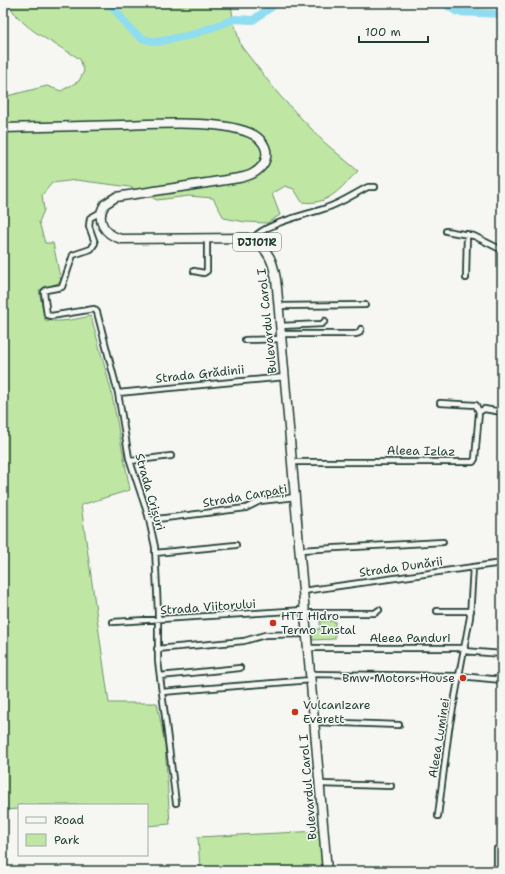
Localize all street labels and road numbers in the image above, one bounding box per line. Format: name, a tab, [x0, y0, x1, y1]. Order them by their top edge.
road number: DJ101R	[233, 233, 281, 251]
street label: Bulevardul Carol I	[253, 267, 281, 375]
street label: Strada Grădinii	[155, 361, 245, 387]
street label: Aleea Izlaz	[387, 442, 455, 460]
street label: Strada Crișuri	[131, 451, 169, 533]
street label: Strada Carpați	[201, 481, 289, 511]
street label: Strada Dunării	[358, 553, 444, 581]
street label: Strada Viitorului	[160, 596, 256, 618]
street label: Aleea Panduri	[369, 630, 451, 646]
street label: Aleea Luminei	[425, 697, 453, 779]
street label: Bulevardul Carol I	[295, 733, 321, 841]

